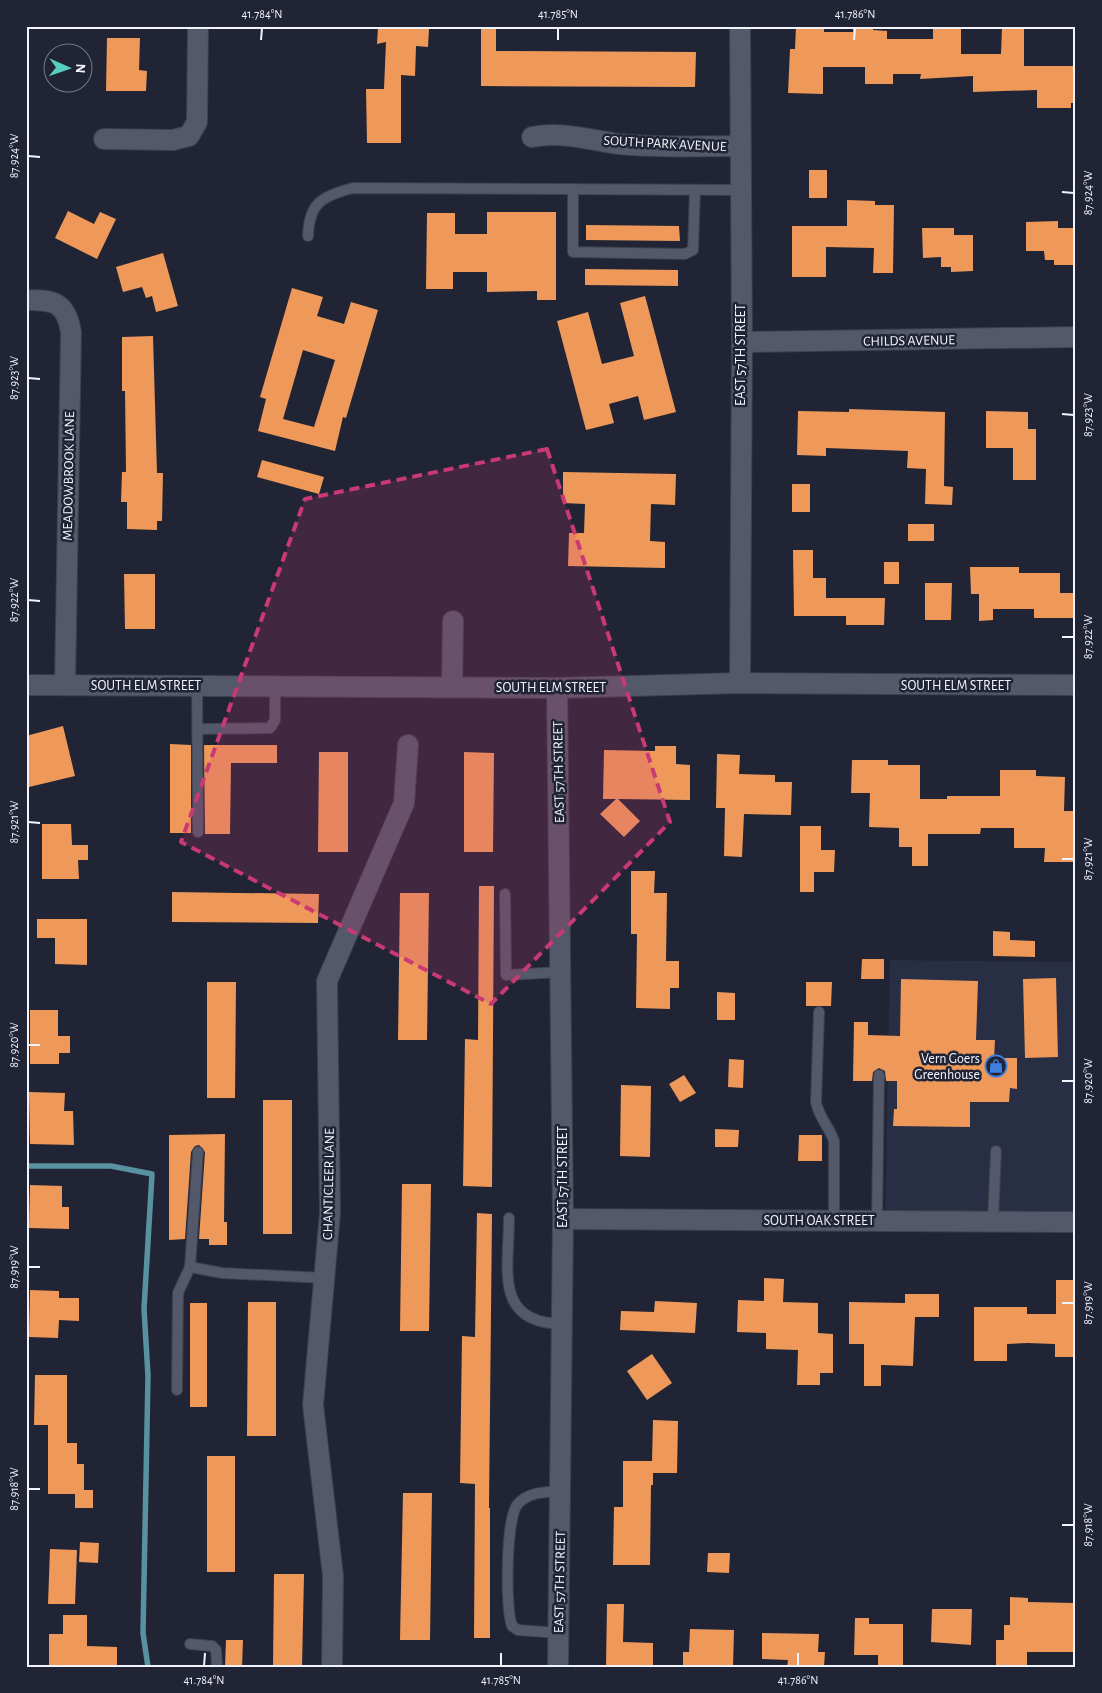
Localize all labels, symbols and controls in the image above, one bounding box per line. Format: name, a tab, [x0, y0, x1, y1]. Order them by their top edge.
text: 41.784°N	[242, 8, 282, 20]
text: 41.785°N	[538, 8, 578, 20]
text: 41.786°N	[835, 8, 875, 20]
north arrow	[42, 42, 92, 92]
text: N	[73, 63, 87, 74]
text: 87.924°W	[8, 133, 20, 178]
street label: SOUTH PARK AVENUE	[603, 134, 727, 154]
text: 87.924°W	[1082, 170, 1094, 215]
street label: EAST 57TH STREET	[734, 304, 748, 406]
street label: CHILDS AVENUE	[863, 333, 955, 349]
text: 87.923°W	[8, 356, 20, 400]
text: 87.923°W	[1082, 393, 1094, 437]
street label: MEADOWBROOK LANE	[61, 411, 77, 541]
text: 87.922°W	[8, 578, 20, 622]
text: 87.922°W	[1082, 615, 1094, 659]
street label: SOUTH ELM STREET	[91, 679, 201, 693]
street label: SOUTH ELM STREET	[901, 679, 1011, 693]
street label: SOUTH ELM STREET	[496, 681, 606, 695]
street label: EAST 57TH STREET	[551, 721, 567, 823]
text: 87.921°W	[8, 800, 20, 844]
text: 87.921°W	[1082, 837, 1094, 881]
text: 87.920°W	[8, 1022, 20, 1068]
place label: Vern Goers Greenhouse	[914, 1052, 980, 1082]
shop icon: Vern Goers Greenhouse	[984, 1054, 1008, 1078]
text: 87.920°W	[1082, 1058, 1094, 1104]
street label: EAST 57TH STREET	[556, 1126, 570, 1228]
street label: CHANTICLEER LANE	[321, 1128, 337, 1240]
street label: SOUTH OAK STREET	[763, 1214, 875, 1228]
text: 87.919°W	[8, 1245, 20, 1289]
text: 87.919°W	[1082, 1281, 1094, 1325]
text: 87.918°W	[8, 1467, 20, 1511]
text: 87.918°W	[1082, 1503, 1094, 1547]
street label: EAST 57TH STREET	[552, 1531, 568, 1633]
text: 41.784°N	[184, 1674, 224, 1686]
text: 41.785°N	[481, 1674, 521, 1686]
text: 41.786°N	[778, 1674, 818, 1686]

